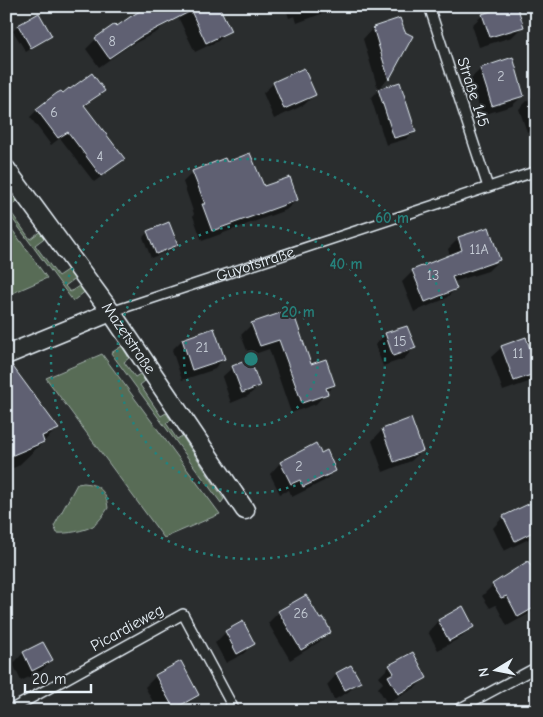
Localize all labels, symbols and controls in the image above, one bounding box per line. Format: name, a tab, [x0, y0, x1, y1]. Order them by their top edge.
house number: 8	[108, 33, 116, 50]
street label: Straße 145	[453, 55, 493, 129]
house number: 2	[497, 68, 505, 85]
house number: 6	[50, 104, 58, 121]
house number: 4	[97, 148, 104, 165]
text: 60 m	[375, 209, 409, 227]
house number: 11A	[469, 241, 489, 258]
street label: Guyotstraße	[214, 243, 297, 286]
text: 40 m	[330, 255, 363, 273]
house number: 13	[427, 267, 439, 284]
street label: Mazetstraße	[98, 299, 159, 378]
text: 20 m	[281, 303, 315, 321]
house number: 15	[393, 333, 407, 350]
house number: 21	[196, 339, 208, 356]
house number: 11	[512, 345, 524, 362]
centre of rings	[242, 350, 260, 368]
house number: 2	[295, 458, 303, 475]
street label: Picardieweg	[88, 601, 166, 655]
house number: 26	[294, 605, 308, 622]
north arrow	[470, 644, 520, 694]
scale bar	[25, 662, 91, 694]
text: N	[475, 666, 493, 678]
text: 20 m	[32, 670, 66, 688]

